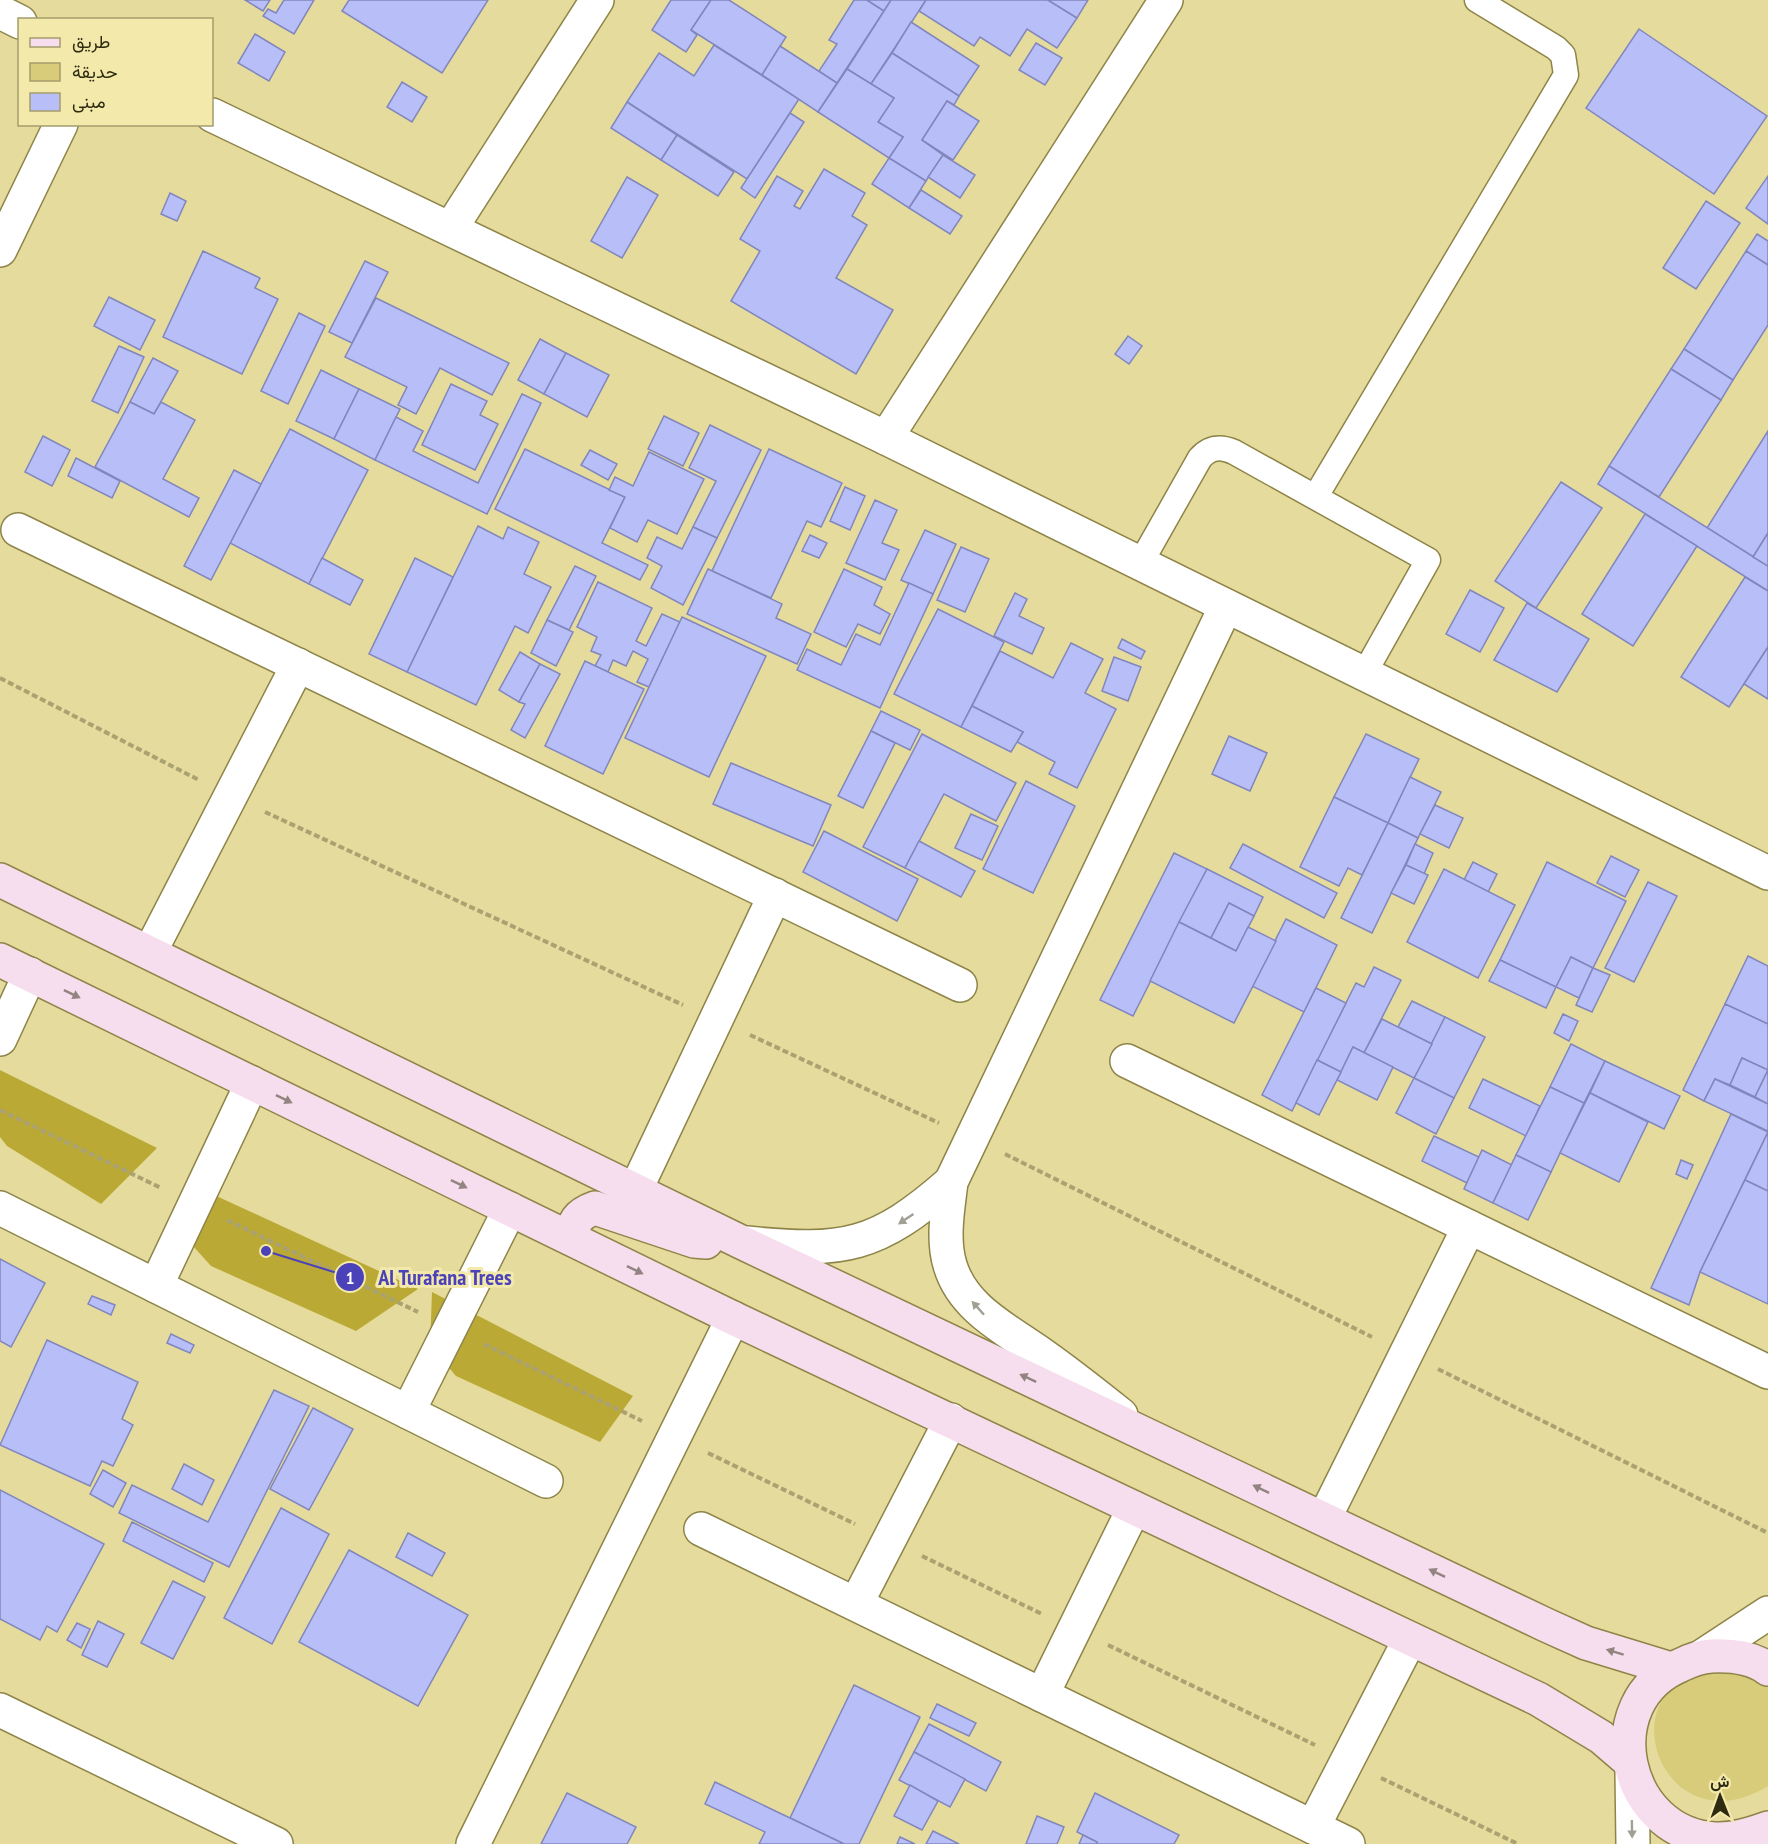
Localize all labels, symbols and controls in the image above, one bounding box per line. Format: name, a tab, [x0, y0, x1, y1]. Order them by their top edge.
legend	[18, 18, 213, 126]
text: طريق	[72, 30, 110, 53]
text: حديقة	[72, 60, 118, 83]
text: مبنى	[72, 90, 106, 113]
one-way arrow	[63, 990, 80, 999]
one-way arrow	[276, 1094, 293, 1103]
one-way arrow	[451, 1180, 468, 1189]
one-way arrow	[898, 1213, 914, 1224]
callout: Al Turafana Trees	[335, 1257, 524, 1297]
text: Al Turafana Trees	[377, 1263, 512, 1291]
one-way arrow	[626, 1265, 643, 1274]
text: 1	[346, 1266, 354, 1289]
one-way arrow	[971, 1300, 985, 1315]
one-way arrow	[1019, 1373, 1037, 1383]
one-way arrow	[1253, 1484, 1270, 1493]
one-way arrow	[1429, 1568, 1446, 1577]
one-way arrow	[1606, 1647, 1624, 1656]
north arrow	[1690, 1766, 1750, 1826]
text: ش	[1710, 1771, 1730, 1791]
one-way arrow	[1627, 1819, 1637, 1838]

